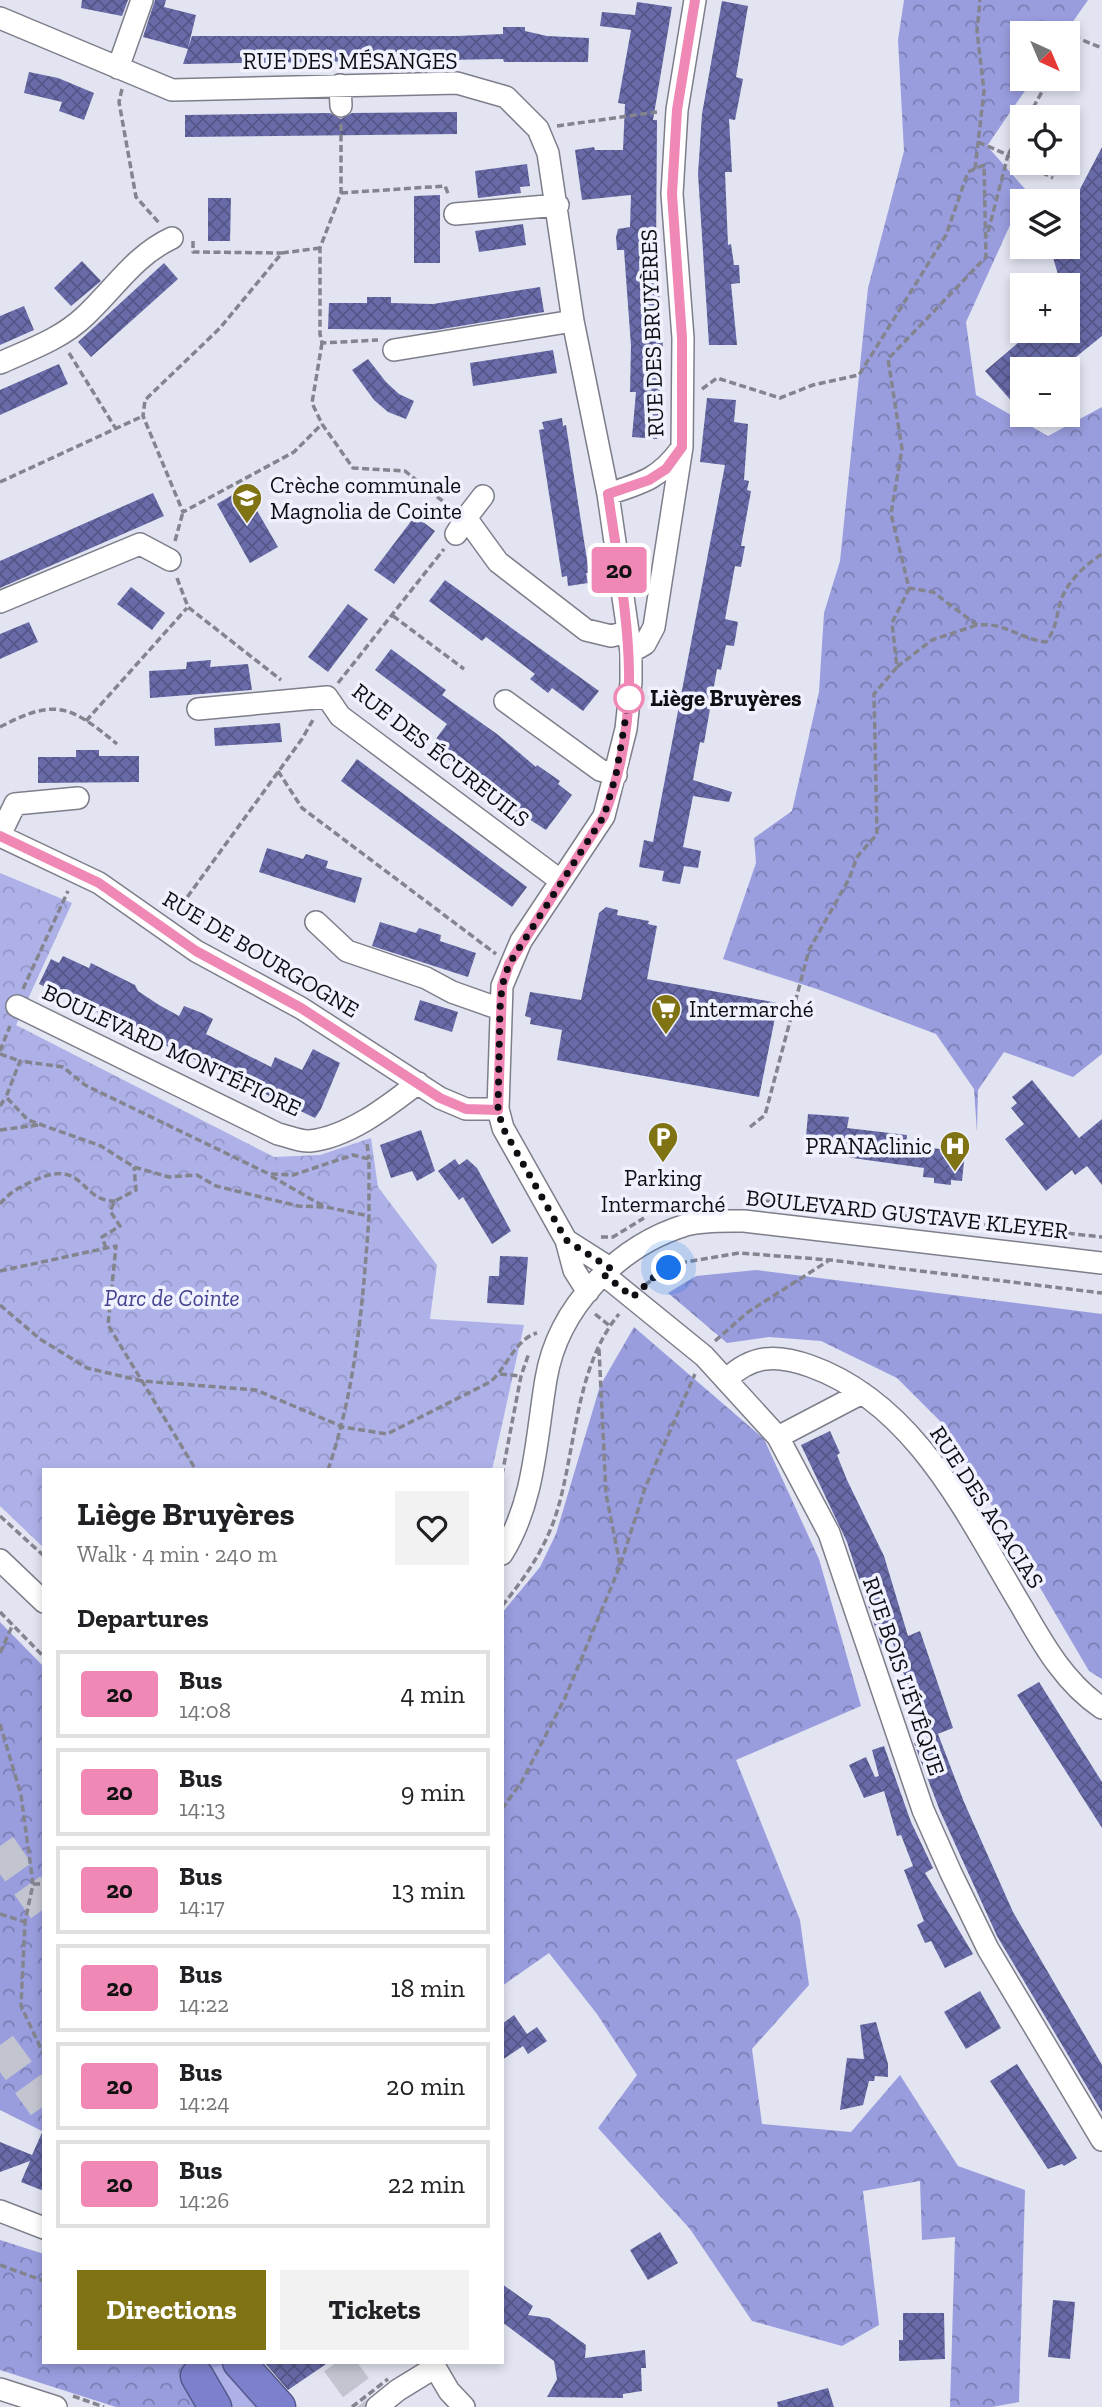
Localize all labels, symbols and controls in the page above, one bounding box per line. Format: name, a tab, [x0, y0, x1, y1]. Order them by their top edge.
north arrow	[1010, 21, 1080, 91]
map controls	[1010, 21, 1080, 427]
street label: RUE DES MÉSANGES	[242, 47, 458, 75]
button: locate	[1010, 105, 1080, 175]
button: layers	[1010, 189, 1080, 259]
street label: RUE DES BRUYÈRES	[634, 229, 670, 437]
button: +	[1010, 273, 1080, 343]
button: −	[1010, 357, 1080, 427]
place label: Crèche communale Magnolia de Cointe	[270, 471, 462, 525]
school or university icon: Crèche communale Magnolia de Cointe	[230, 481, 264, 525]
line badge: 20	[588, 547, 650, 593]
text: 20	[606, 555, 632, 584]
street label: RUE DES ÉCUREUILS	[347, 677, 535, 833]
marker: Liège Bruyères	[614, 683, 644, 713]
place label: Liège Bruyères	[650, 684, 802, 712]
street label: RUE DE BOURGOGNE	[158, 884, 364, 1024]
street label: BOULEVARD MONTÉFIORE	[38, 978, 306, 1122]
supermarket icon: Intermarché	[649, 992, 683, 1036]
place label: Intermarché	[689, 995, 814, 1023]
parking icon: Parking Intermarché	[646, 1120, 680, 1164]
hospital icon: PRANAclinic	[938, 1129, 972, 1173]
place label: PRANAclinic	[805, 1132, 932, 1160]
place label: Parking Intermarché	[601, 1164, 725, 1218]
street label: BOULEVARD GUSTAVE KLEYER	[744, 1183, 1070, 1245]
your location	[651, 1250, 686, 1285]
park label: Parc de Cointe	[104, 1284, 240, 1312]
street label: RUE DES ACACIAS	[924, 1420, 1050, 1594]
button: heart	[395, 1491, 469, 1565]
text: Liège Bruyères	[77, 1494, 295, 1533]
text: Walk · 4 min · 240 m	[77, 1540, 277, 1568]
street label: RUE BOIS L'ÉVÊQUE	[857, 1573, 951, 1779]
text: Departures	[77, 1602, 209, 1634]
text: Bus	[179, 1664, 222, 1696]
text: 4 min	[400, 1678, 465, 1710]
text: 20	[106, 1679, 133, 1708]
text: 14:08	[179, 1696, 231, 1724]
text: Bus	[179, 1762, 222, 1794]
text: 9 min	[401, 1776, 465, 1808]
text: 20	[106, 1777, 133, 1806]
text: 14:13	[179, 1794, 226, 1822]
text: Bus	[179, 1860, 222, 1892]
text: 13 min	[392, 1874, 465, 1906]
text: 20	[106, 1875, 133, 1904]
text: 14:17	[179, 1892, 225, 1920]
text: Bus	[179, 1958, 222, 1990]
text: 18 min	[390, 1972, 465, 2004]
text: 20	[106, 1973, 133, 2002]
text: 14:22	[179, 1990, 229, 2018]
text: Bus	[179, 2056, 222, 2088]
text: 20 min	[386, 2070, 465, 2102]
text: 20	[106, 2071, 133, 2100]
text: 14:24	[179, 2088, 230, 2116]
text: Bus	[179, 2154, 222, 2186]
text: 22 min	[388, 2168, 465, 2200]
text: 20	[106, 2169, 133, 2198]
text: 14:26	[179, 2186, 229, 2214]
button: Directions	[77, 2270, 266, 2350]
button: Tickets	[280, 2270, 469, 2350]

